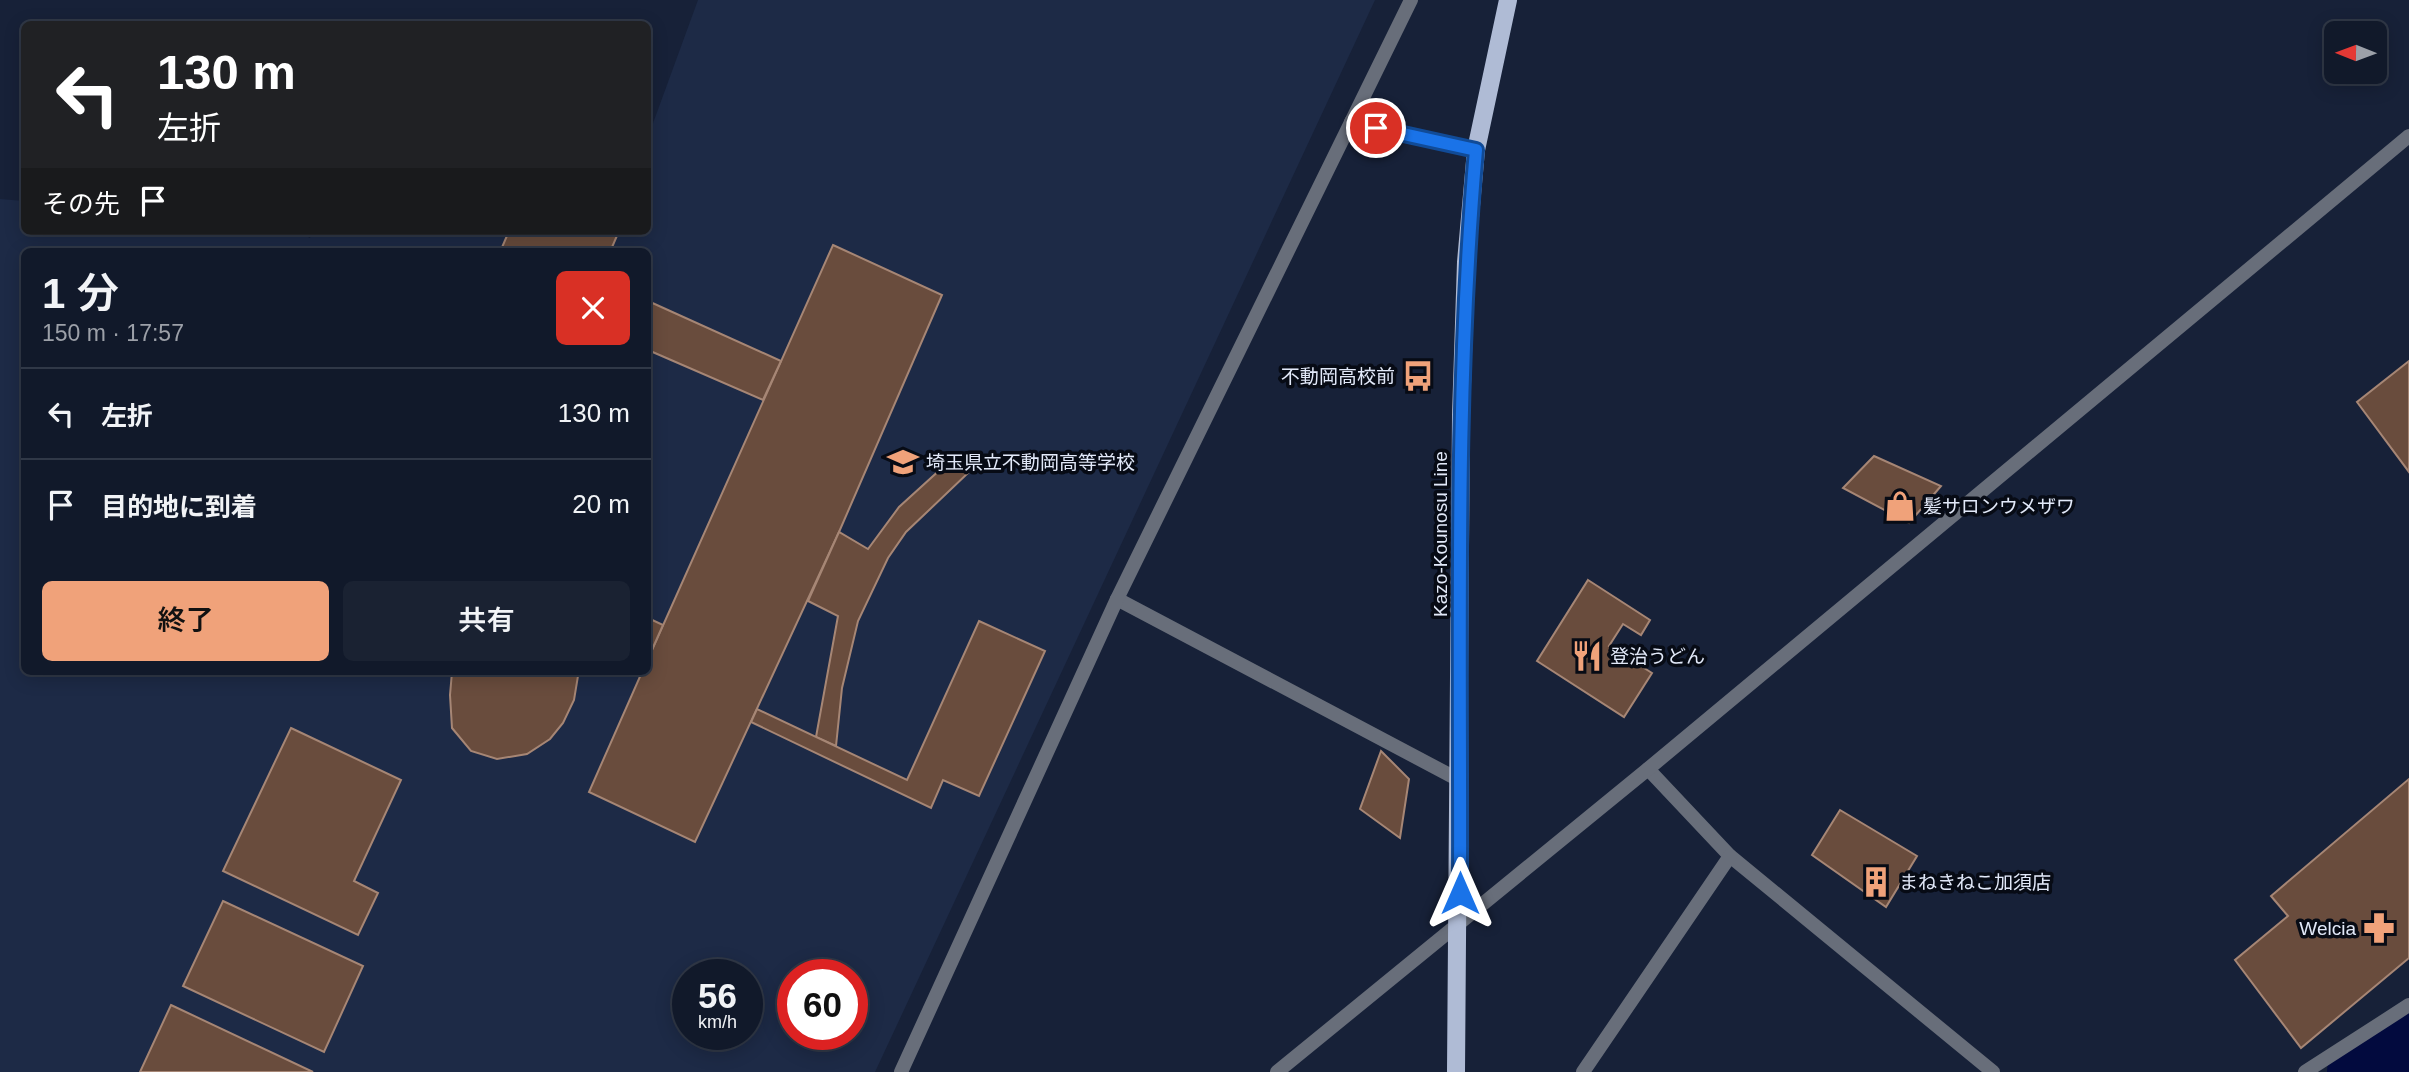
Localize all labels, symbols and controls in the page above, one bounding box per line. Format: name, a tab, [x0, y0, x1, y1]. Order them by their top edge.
north arrow	[2324, 21, 2387, 84]
map controls	[2324, 21, 2387, 84]
text: 130 m	[157, 45, 296, 99]
icon: left	[42, 49, 133, 140]
pin	[1346, 98, 1406, 158]
icon: arrive	[1357, 109, 1395, 147]
text: 左折	[157, 110, 221, 146]
icon: arrive	[134, 182, 172, 220]
text: その先	[42, 189, 120, 219]
text: 1 分	[42, 270, 119, 317]
button: close	[556, 271, 630, 345]
text: 150 m · 17:57	[42, 320, 184, 346]
bus stop icon: 不動岡高校前	[1401, 359, 1435, 393]
place label: 不動岡高校前	[1281, 366, 1395, 387]
icon: left	[42, 395, 80, 433]
text: 130 m	[558, 398, 630, 428]
text: 左折	[101, 401, 153, 431]
school or university icon: 埼玉県立不動岡高等学校	[886, 445, 920, 479]
street label: Kazo-Kounosu Line	[1430, 451, 1451, 617]
place label: 埼玉県立不動岡高等学校	[926, 452, 1135, 473]
icon: arrive	[42, 486, 80, 524]
text: 20 m	[572, 489, 630, 519]
shop icon: 髪サロンウメザワ	[1883, 489, 1917, 523]
text: 目的地に到着	[101, 492, 257, 522]
place label: 髪サロンウメザワ	[1923, 496, 2075, 517]
button: 終了	[42, 581, 329, 661]
button: 共有	[343, 581, 630, 661]
restaurant icon: 登治うどん	[1570, 639, 1604, 673]
place label: 登治うどん	[1610, 646, 1705, 667]
position arrow	[1423, 856, 1497, 930]
building icon: まねきねこ加須店	[1859, 865, 1893, 899]
place label: まねきねこ加須店	[1899, 872, 2051, 893]
pharmacy icon: Welcia	[2362, 911, 2396, 945]
place label: Welcia	[2299, 918, 2356, 939]
speed limit sign: 60	[777, 959, 868, 1050]
text: 56	[698, 976, 737, 1015]
text: km/h	[698, 1012, 737, 1032]

